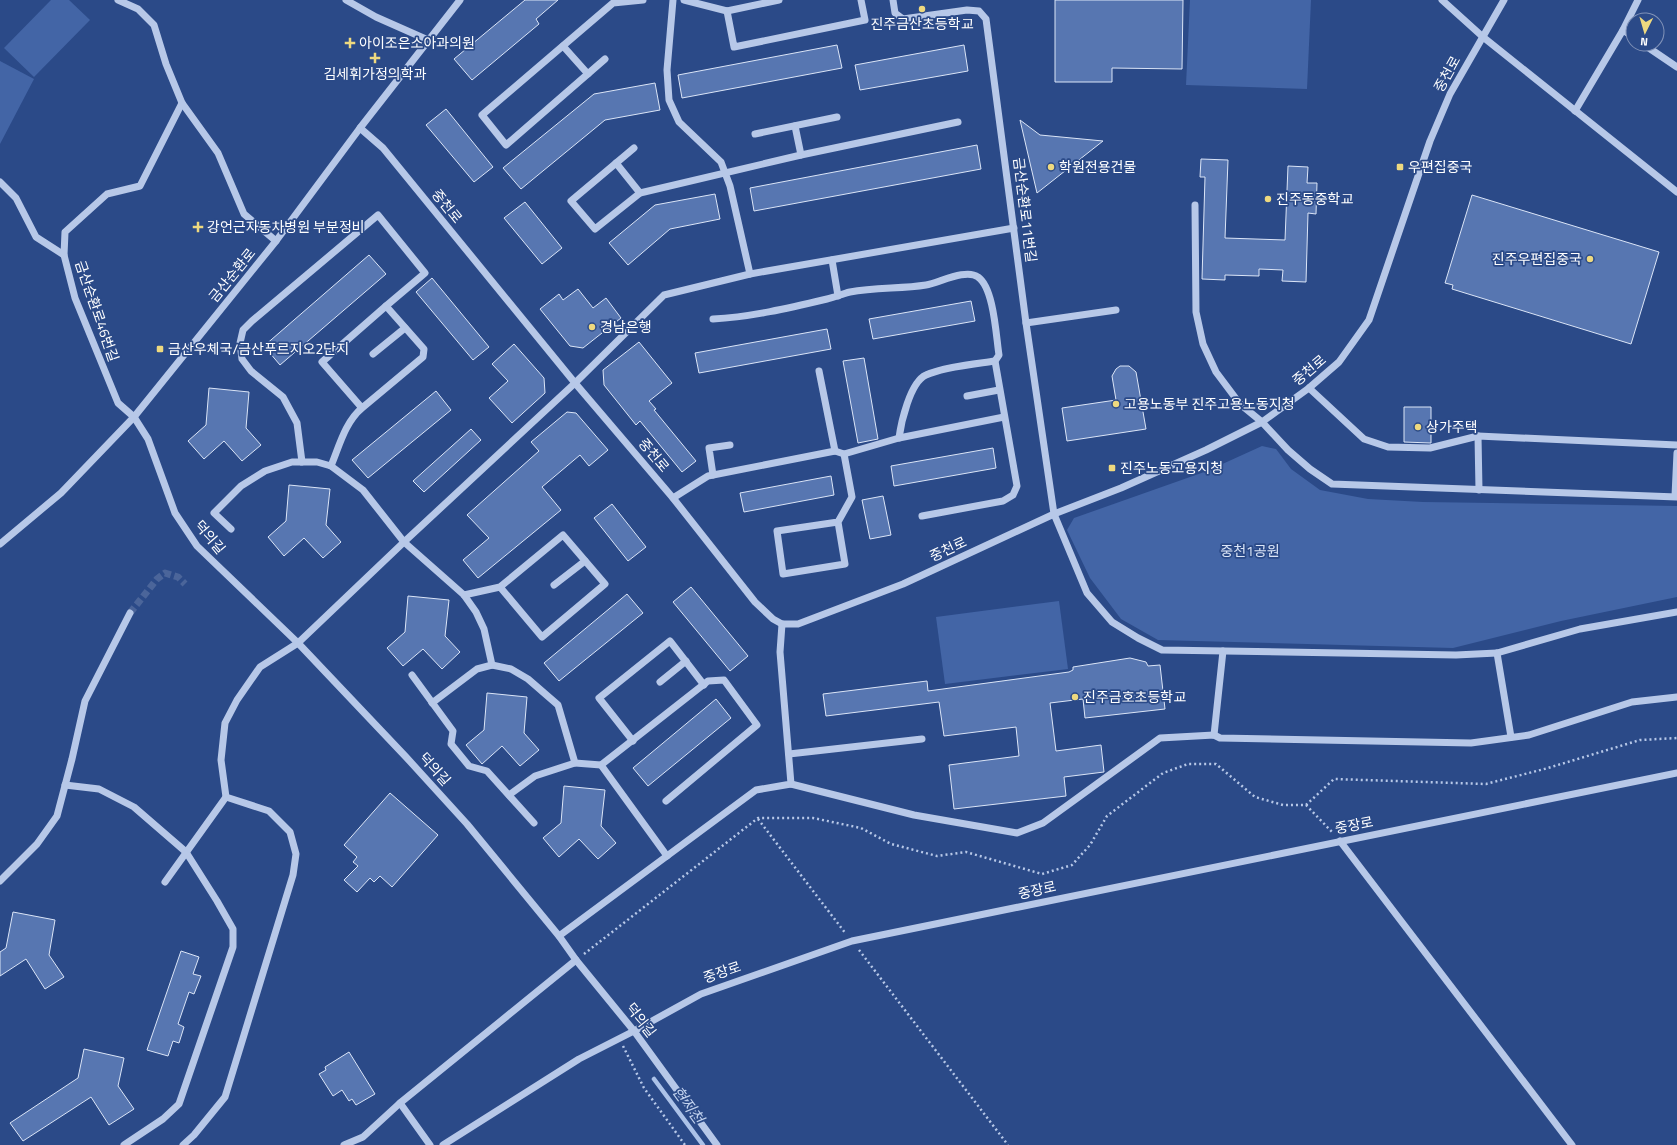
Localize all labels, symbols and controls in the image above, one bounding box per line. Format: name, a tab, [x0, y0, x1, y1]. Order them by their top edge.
marker: 진주금산초등학교	[917, 4, 927, 14]
north arrow	[1625, 12, 1665, 52]
place label: 진주금산초등학교	[870, 13, 974, 34]
place label: 아이조은소아과의원	[359, 32, 475, 53]
text: N	[1640, 34, 1649, 50]
marker: 아이조은소아과의원	[344, 37, 356, 49]
marker: 김세휘가정의학과	[369, 52, 381, 64]
street label: 중천로	[1428, 52, 1465, 96]
place label: 김세휘가정의학과	[323, 63, 427, 84]
street label: 금산순환로11번길	[1009, 156, 1042, 264]
place label: 학원전용건물	[1059, 156, 1136, 177]
place label: 우편집중국	[1408, 156, 1473, 177]
marker: 학원전용건물	[1046, 162, 1056, 172]
marker: 우편집중국	[1395, 162, 1405, 172]
street label: 중천로	[427, 184, 468, 227]
place label: 진주동중학교	[1276, 188, 1353, 209]
marker: 진주동중학교	[1263, 194, 1273, 204]
place label: 강언근자동차병원 부분정비	[207, 216, 365, 237]
marker: 강언근자동차병원 부분정비	[192, 221, 204, 233]
street label: 금산순환로	[203, 243, 260, 306]
place label: 진주우편집중국	[1492, 248, 1582, 269]
marker: 진주우편집중국	[1585, 254, 1595, 264]
street label: 금산순환로46번길	[70, 257, 125, 364]
place label: 경남은행	[600, 316, 652, 337]
marker: 경남은행	[587, 322, 597, 332]
place label: 금산우체국/금산푸르지오2단지	[168, 338, 349, 359]
marker: 금산우체국/금산푸르지오2단지	[155, 344, 165, 354]
street label: 중천로	[1287, 349, 1330, 390]
place label: 고용노동부 진주고용노동지청	[1124, 393, 1295, 414]
marker: 고용노동부 진주고용노동지청	[1111, 399, 1121, 409]
place label: 상가주택	[1426, 416, 1478, 437]
marker: 상가주택	[1413, 422, 1423, 432]
street label: 중천로	[634, 433, 675, 476]
place label: 진주노동고용지청	[1120, 457, 1223, 478]
marker: 진주노동고용지청	[1107, 463, 1117, 473]
street label: 덕의길	[190, 515, 231, 558]
street label: 중천로	[926, 531, 970, 566]
park label: 중천1공원	[1220, 540, 1280, 561]
place label: 진주금호초등학교	[1083, 686, 1186, 707]
marker: 진주금호초등학교	[1070, 692, 1080, 702]
street label: 덕의길	[415, 747, 456, 790]
street label: 중장로	[1333, 810, 1375, 839]
street label: 중장로	[1016, 875, 1058, 904]
street label: 중장로	[700, 955, 744, 988]
street label: 덕의길	[621, 998, 662, 1041]
water label: 현지천	[667, 1081, 711, 1130]

